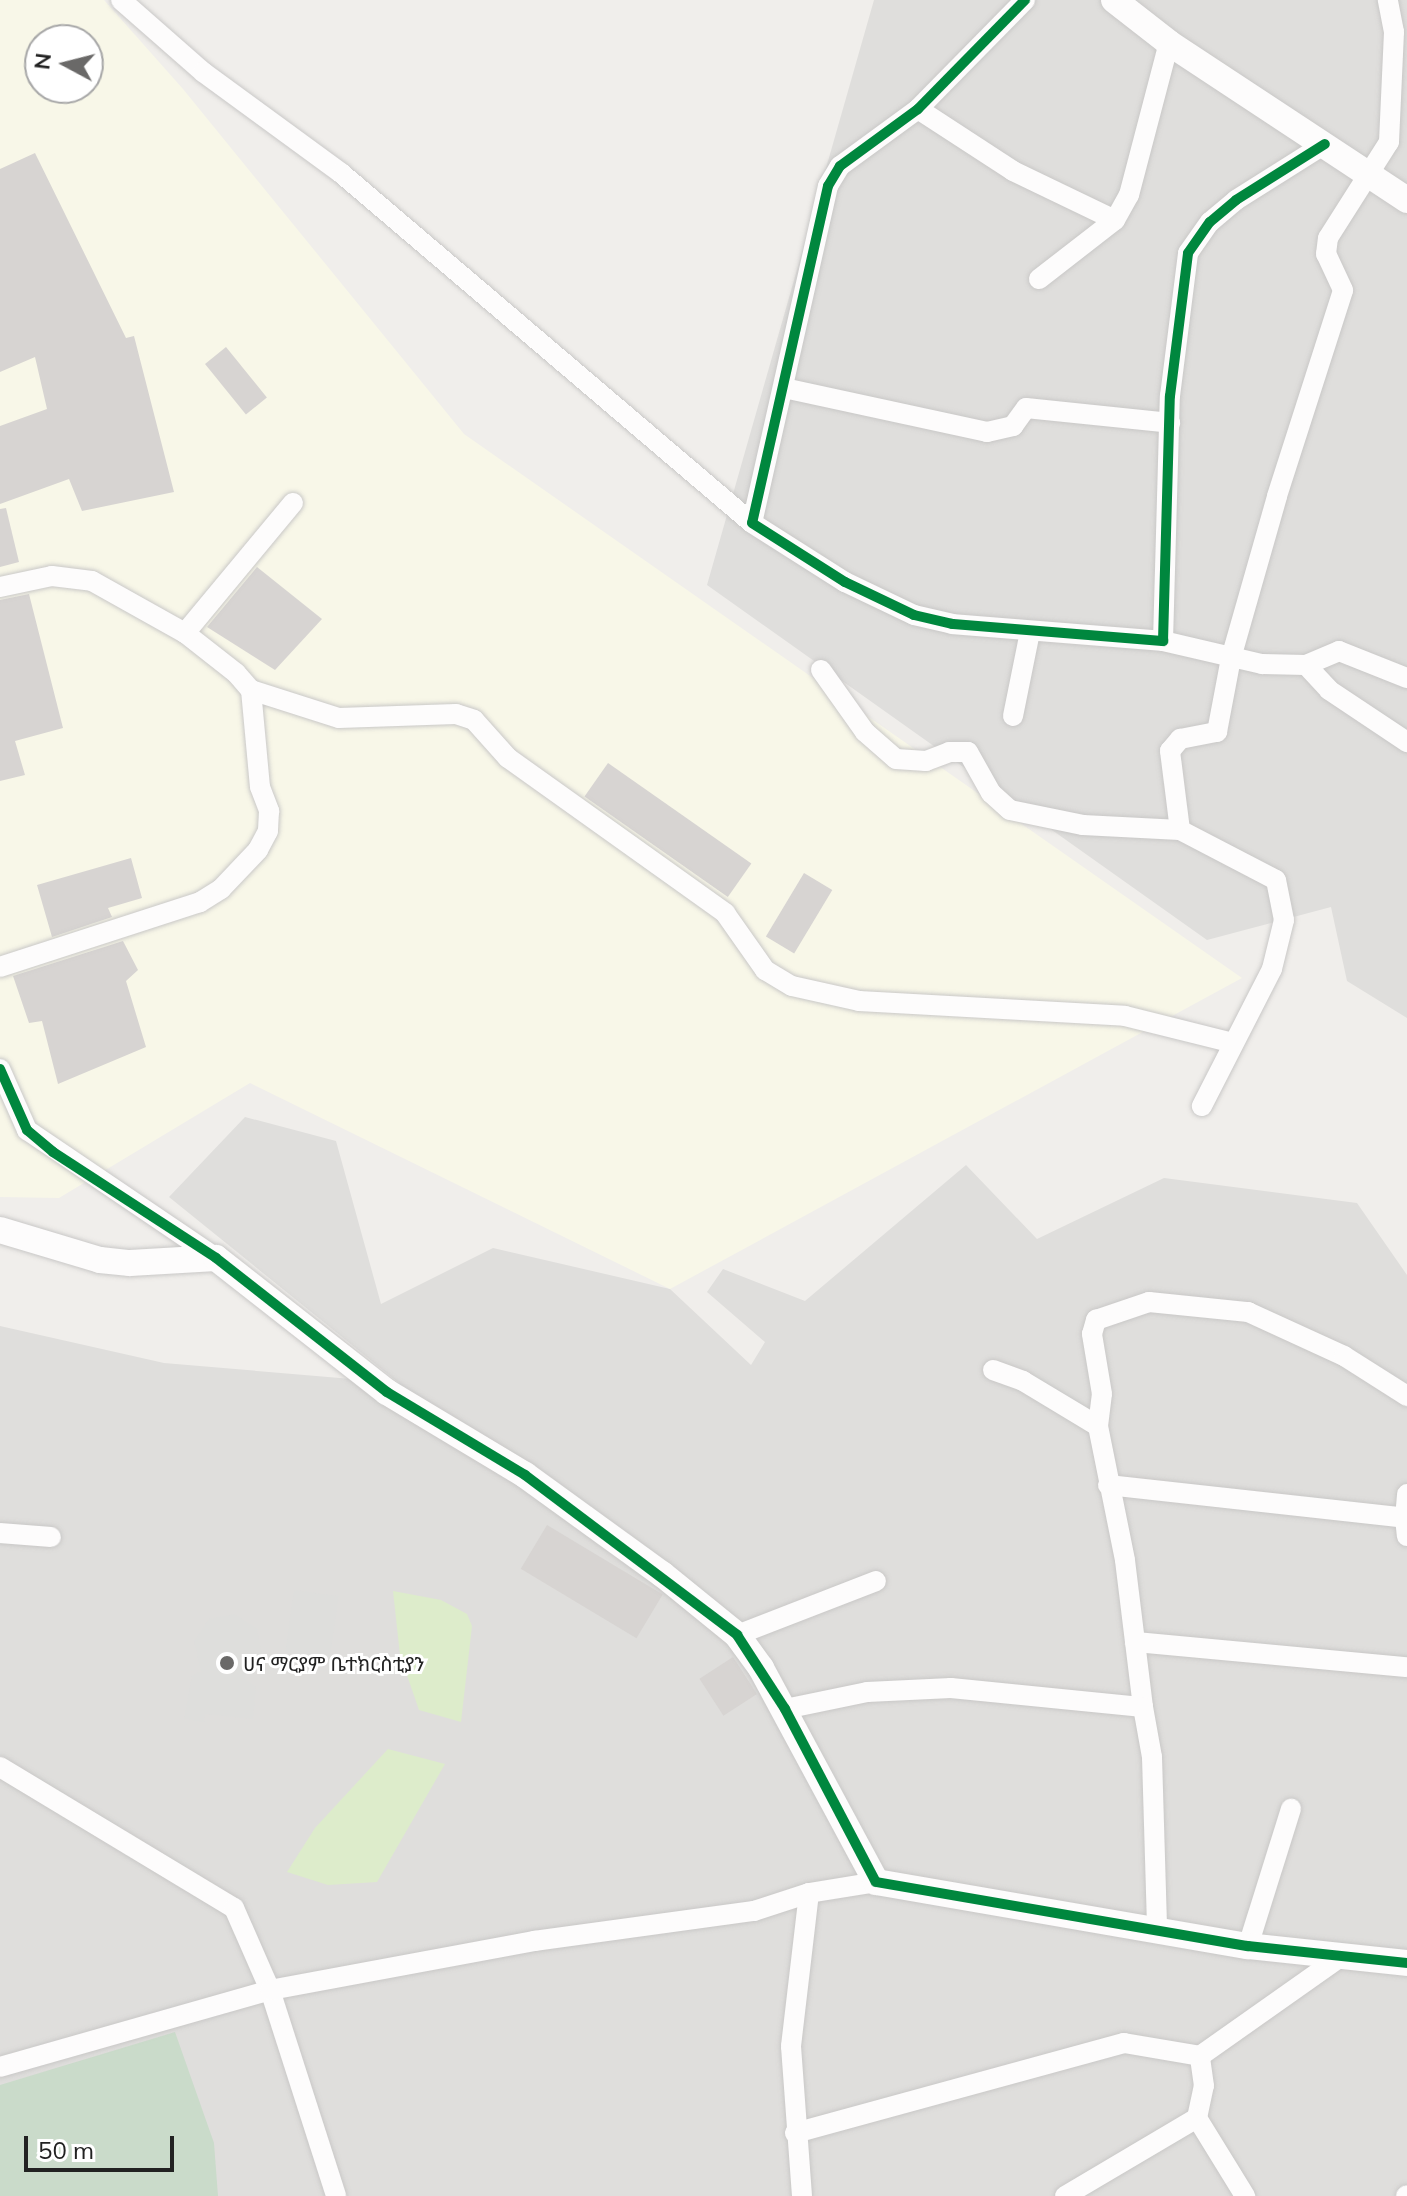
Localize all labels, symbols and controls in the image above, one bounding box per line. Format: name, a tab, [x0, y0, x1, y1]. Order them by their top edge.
north arrow	[24, 24, 104, 104]
text: N	[27, 51, 57, 71]
place label: ሀና ማርያም ቤተክርስቲያን	[243, 1651, 424, 1675]
marker: ሀና ማርያም ቤተክርስቲያን	[218, 1654, 236, 1672]
scale bar	[28, 2120, 178, 2170]
text: 50 m	[38, 2135, 94, 2165]

